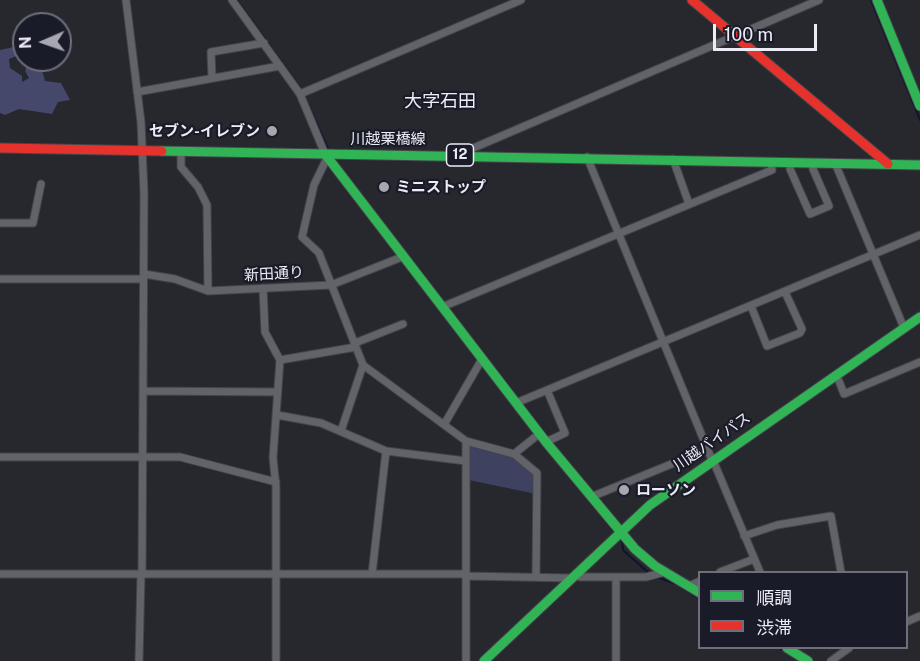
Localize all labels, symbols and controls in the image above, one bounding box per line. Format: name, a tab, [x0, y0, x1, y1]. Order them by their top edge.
north arrow	[12, 12, 72, 72]
scale bar	[716, 12, 820, 50]
text: 100 m	[724, 24, 773, 45]
text: N	[16, 36, 35, 49]
district label: 大字石田	[404, 90, 476, 112]
place label: セブン-イレブン	[149, 122, 260, 140]
marker: セブン-イレブン	[265, 124, 279, 138]
street label: 川越栗橋線	[351, 130, 425, 148]
road number: 12	[446, 144, 474, 166]
place label: ミニストップ	[396, 178, 486, 196]
marker: ミニストップ	[377, 180, 391, 194]
street label: 新田通り	[244, 263, 304, 285]
street label: 川越バイパス	[670, 409, 754, 475]
place label: ローソン	[636, 481, 696, 499]
marker: ローソン	[617, 483, 631, 497]
legend	[698, 571, 908, 649]
text: 順調	[756, 587, 792, 608]
text: 渋滞	[756, 617, 792, 638]

